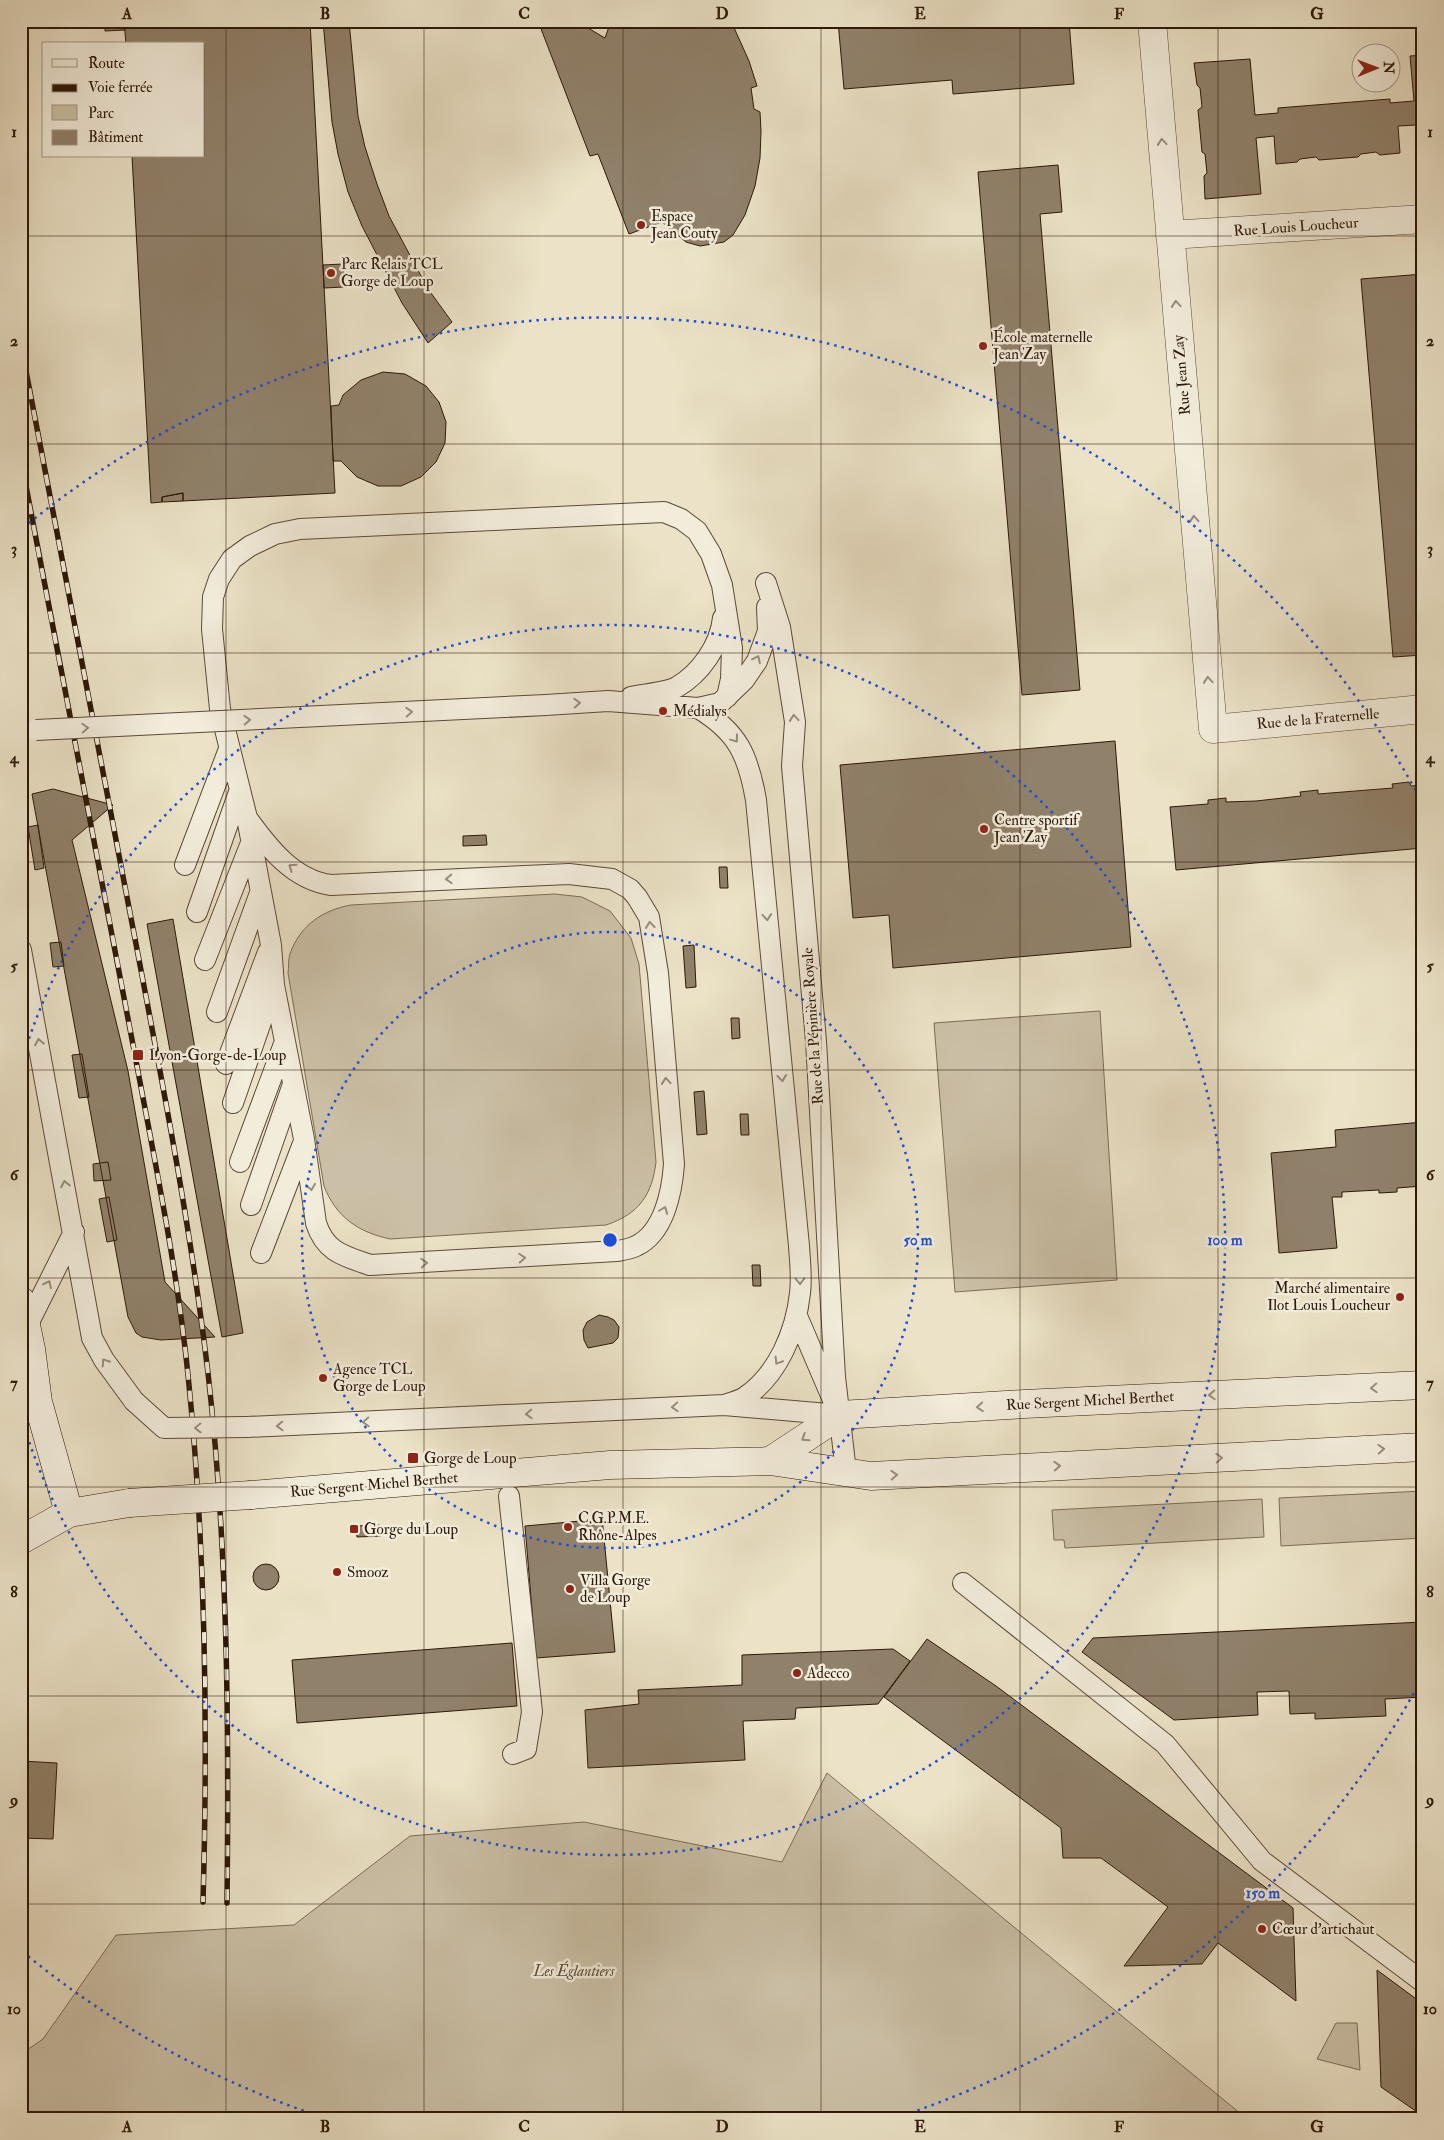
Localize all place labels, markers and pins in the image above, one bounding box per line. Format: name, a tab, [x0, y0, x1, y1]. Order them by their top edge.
place label: Espace Jean Couty	[650, 207, 718, 244]
marker: Espace Jean Couty	[635, 219, 647, 231]
place label: Parc Relais TCL Gorge de Loup	[341, 255, 443, 292]
marker: Parc Relais TCL Gorge de Loup	[325, 267, 337, 279]
place label: École maternelle Jean Zay	[992, 326, 1093, 365]
marker: École maternelle Jean Zay	[977, 340, 989, 352]
place label: Médialys	[673, 702, 727, 721]
marker: Médialys	[657, 705, 669, 717]
place label: Centre sportif Jean Zay	[993, 811, 1080, 848]
marker: Centre sportif Jean Zay	[978, 823, 990, 835]
place label: Lyon-Gorge-de-Loup	[149, 1046, 287, 1066]
marker: Lyon-Gorge-de-Loup	[131, 1048, 145, 1062]
centre of rings	[601, 1231, 619, 1249]
place label: Marché alimentaire Ilot Louis Loucheur	[1267, 1279, 1390, 1315]
marker: Marché alimentaire Ilot Louis Loucheur	[1394, 1291, 1406, 1303]
place label: Agence TCL Gorge de Loup	[332, 1360, 426, 1397]
marker: Agence TCL Gorge de Loup	[317, 1372, 329, 1384]
place label: Gorge de Loup	[424, 1449, 517, 1469]
marker: Gorge de Loup	[406, 1451, 420, 1465]
place label: C.G.P.M.E. Rhône-Alpes	[578, 1509, 657, 1546]
place label: Gorge du Loup	[364, 1520, 458, 1540]
marker: C.G.P.M.E. Rhône-Alpes	[562, 1521, 574, 1533]
marker: Gorge du Loup	[348, 1523, 360, 1535]
place label: Smooz	[347, 1563, 389, 1582]
marker: Smooz	[331, 1566, 343, 1578]
place label: Villa Gorge de Loup	[580, 1571, 651, 1608]
marker: Villa Gorge de Loup	[564, 1583, 576, 1595]
place label: Adecco	[806, 1664, 849, 1683]
marker: Adecco	[791, 1667, 803, 1679]
place label: Cœur d'artichaut	[1272, 1920, 1375, 1939]
marker: Cœur d'artichaut	[1256, 1923, 1268, 1935]

